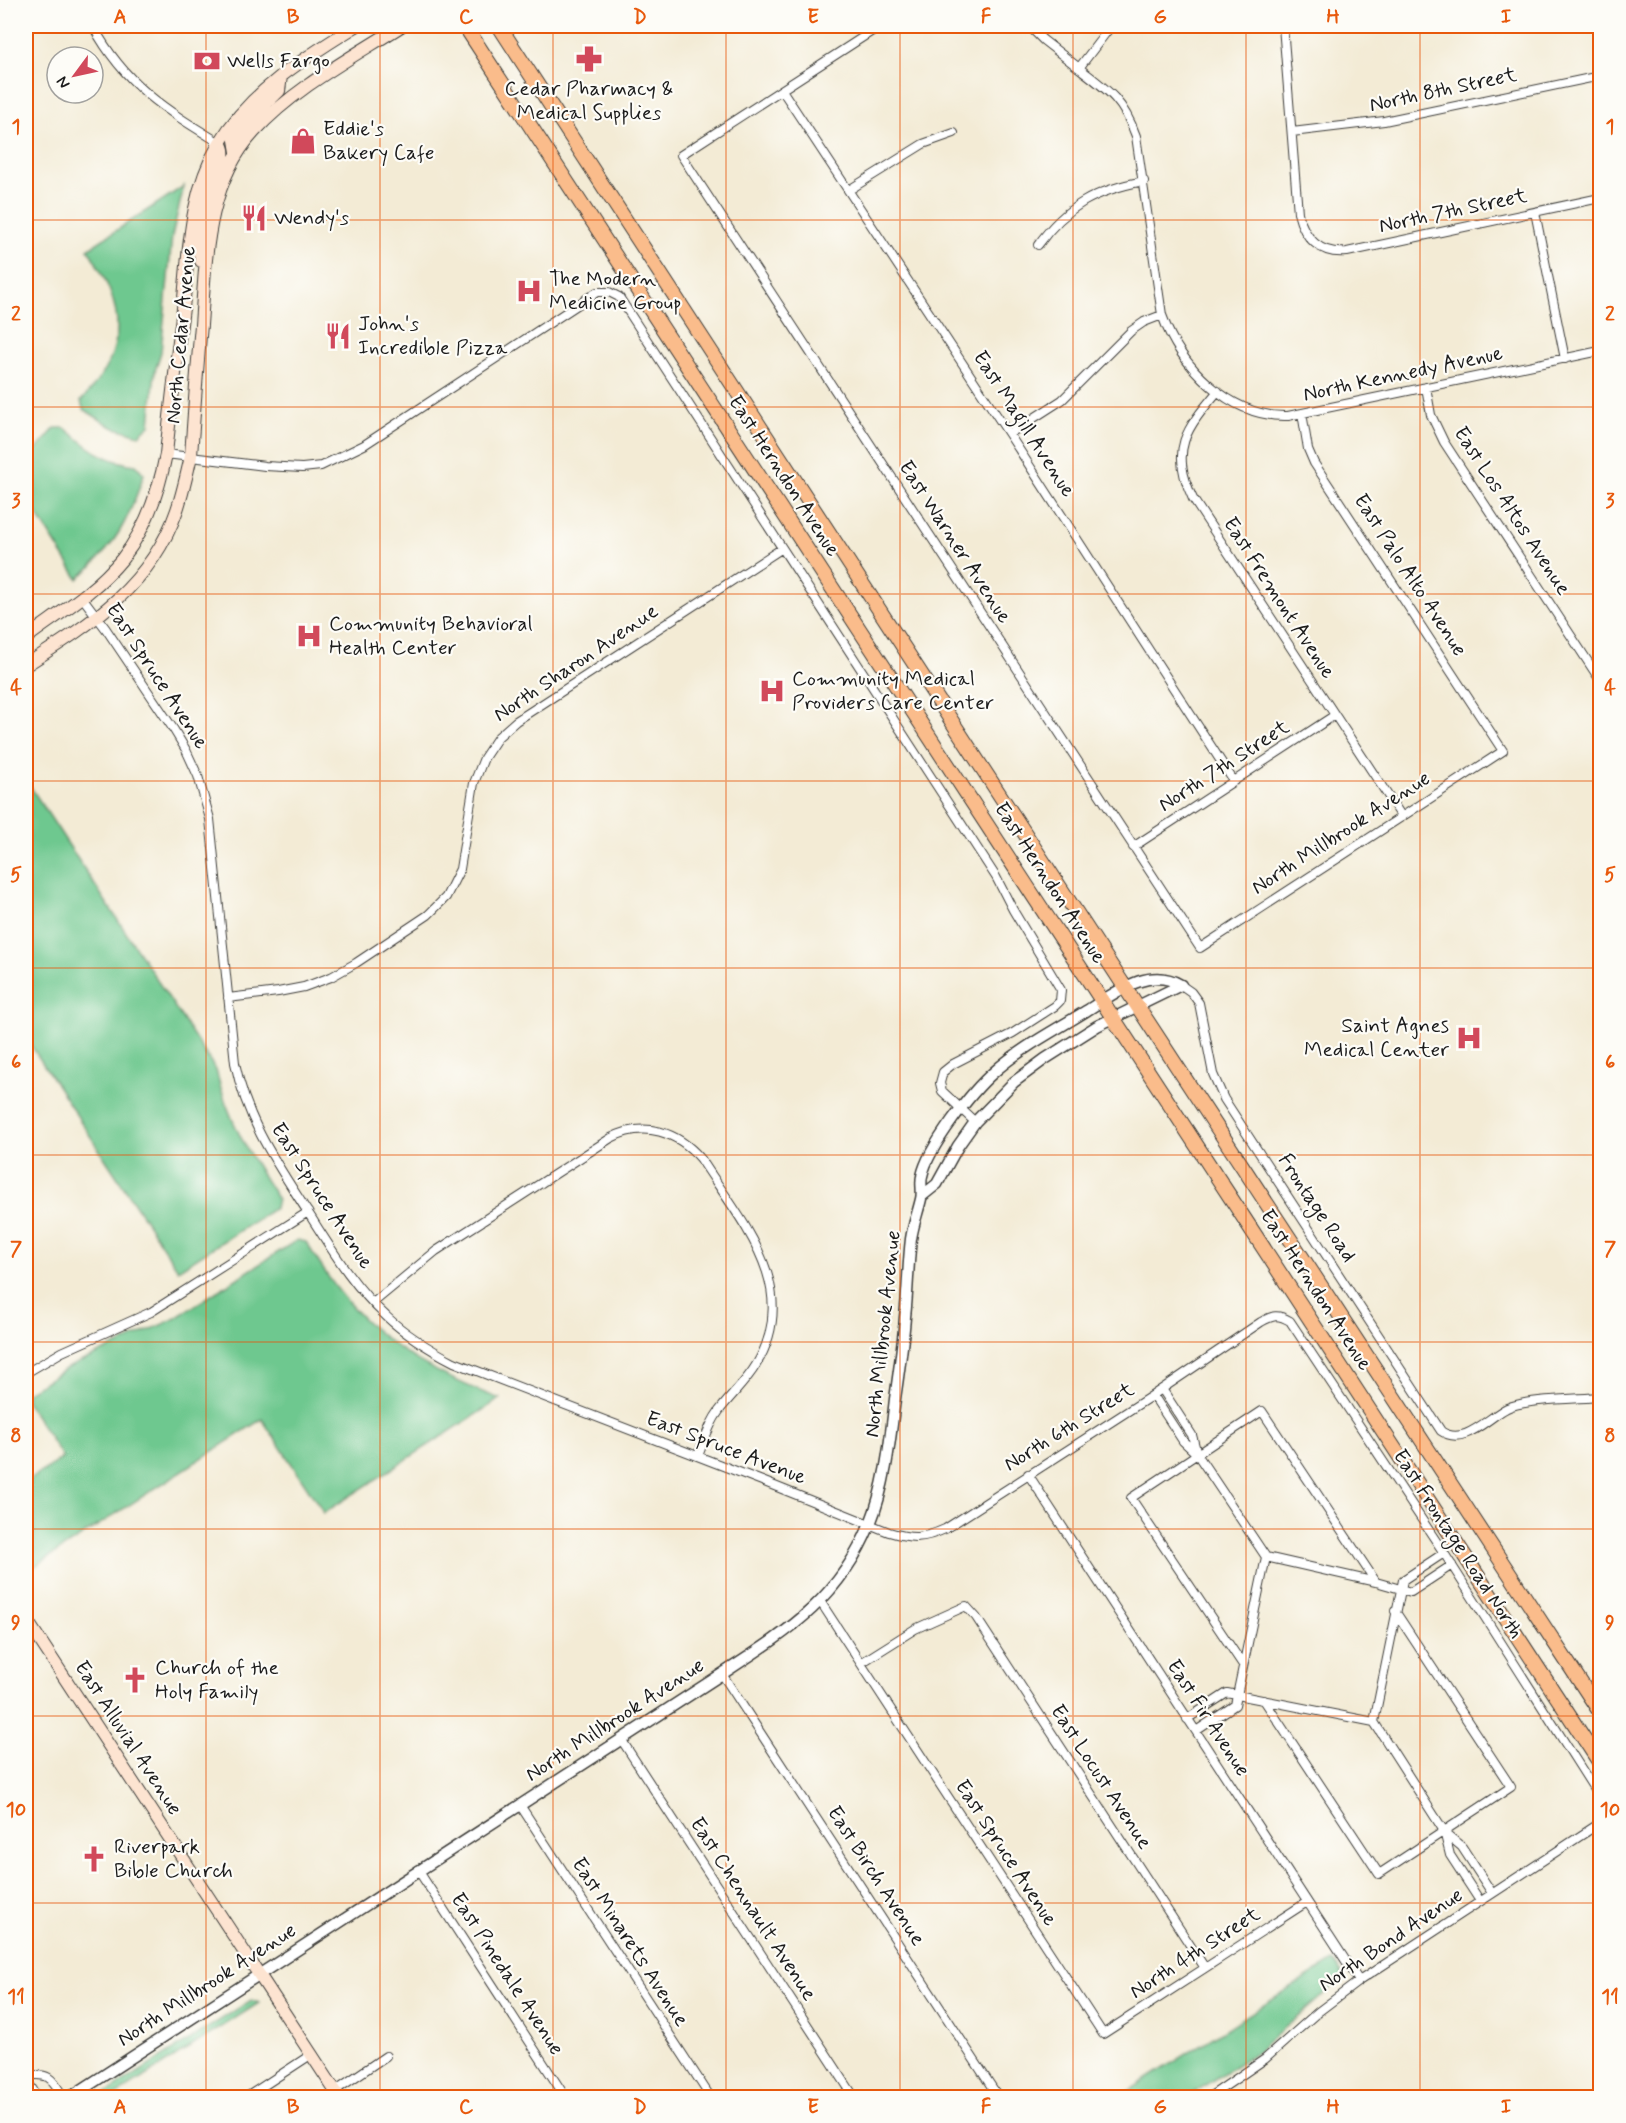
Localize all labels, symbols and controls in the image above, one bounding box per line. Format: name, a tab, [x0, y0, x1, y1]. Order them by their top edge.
text: A	[113, 4, 127, 31]
text: B	[287, 4, 300, 31]
text: C	[459, 4, 474, 31]
text: D	[633, 4, 647, 31]
text: E	[807, 4, 819, 31]
text: F	[981, 4, 992, 31]
text: G	[1153, 4, 1167, 31]
text: H	[1326, 4, 1340, 31]
text: I	[1501, 4, 1511, 31]
pharmacy icon: Cedar Pharmacy & Medical Supplies	[574, 44, 604, 74]
north arrow	[45, 45, 105, 105]
bank icon: Wells Fargo	[192, 46, 222, 76]
place label: Wells Fargo	[227, 47, 330, 75]
street label: North 8th Street	[1367, 61, 1520, 119]
text: N	[52, 72, 75, 93]
place label: Cedar Pharmacy & Medical Supplies	[504, 75, 674, 127]
text: 1	[12, 114, 20, 141]
text: 1	[1606, 114, 1614, 141]
place label: Eddie's Bakery Cafe	[323, 115, 434, 167]
shop icon: Eddie's Bakery Cafe	[288, 126, 318, 156]
street label: North 7th Street	[1376, 182, 1530, 240]
restaurant icon: Wendy's	[239, 203, 269, 233]
place label: Wendy's	[274, 204, 349, 232]
street label: North Cedar Avenue	[159, 245, 203, 425]
place label: The Modern Medicine Group	[549, 265, 682, 317]
hospital icon: The Modern Medicine Group	[514, 276, 544, 306]
text: 2	[11, 301, 21, 328]
text: 2	[1605, 301, 1615, 328]
place label: John's Incredible Pizza	[358, 310, 508, 362]
restaurant icon: John's Incredible Pizza	[323, 321, 353, 351]
street label: North Kennedy Avenue	[1301, 339, 1505, 409]
street label: East Magill Avenue	[964, 345, 1082, 504]
street label: East Herndon Avenue	[721, 390, 847, 562]
street label: East Los Altos Avenue	[1447, 421, 1577, 601]
street label: East Warner Avenue	[892, 455, 1018, 629]
text: 3	[11, 488, 21, 515]
street label: East Palo Alto Avenue	[1347, 488, 1473, 662]
text: 3	[1605, 488, 1615, 515]
street label: East Fremont Avenue	[1216, 512, 1342, 684]
street label: East Spruce Avenue	[99, 597, 215, 755]
street label: North Sharon Avenue	[488, 597, 664, 729]
place label: Community Behavioral Health Center	[329, 610, 533, 662]
hospital icon: Community Behavioral Health Center	[294, 621, 324, 651]
place label: Community Medical Providers Care Center	[792, 665, 994, 717]
text: 4	[10, 675, 22, 702]
text: 4	[1604, 675, 1616, 702]
hospital icon: Community Medical Providers Care Center	[757, 676, 787, 706]
street label: North 7th Street	[1153, 713, 1295, 819]
street label: North Millbrook Avenue	[1246, 765, 1436, 901]
street label: East Herndon Avenue	[987, 797, 1113, 969]
text: 5	[10, 862, 22, 889]
text: 5	[1604, 862, 1616, 889]
place label: Saint Agnes Medical Center	[1304, 1012, 1449, 1064]
hospital icon: Saint Agnes Medical Center	[1454, 1023, 1484, 1053]
text: 6	[11, 1049, 21, 1076]
text: 6	[1605, 1049, 1615, 1076]
street label: East Spruce Avenue	[264, 1117, 380, 1275]
street label: Frontage Road	[1271, 1148, 1363, 1268]
street label: East Herndon Avenue	[1253, 1204, 1379, 1376]
street label: North Millbrook Avenue	[858, 1229, 908, 1439]
text: 7	[10, 1236, 22, 1263]
text: 7	[1604, 1236, 1616, 1263]
street label: North 6th Street	[999, 1375, 1140, 1478]
street label: East Spruce Avenue	[642, 1405, 810, 1491]
text: 8	[10, 1423, 22, 1450]
text: 8	[1604, 1423, 1616, 1450]
street label: East Frontage Road North	[1385, 1444, 1530, 1645]
text: 9	[11, 1610, 21, 1637]
text: 9	[1605, 1610, 1615, 1637]
street label: North Millbrook Avenue	[520, 1652, 710, 1788]
place label: Church of the Holy Family	[155, 1654, 279, 1706]
street label: East Fir Avenue	[1160, 1654, 1256, 1782]
street label: East Alluvial Avenue	[68, 1655, 188, 1821]
church icon: Church of the Holy Family	[120, 1665, 150, 1695]
street label: East Locust Avenue	[1044, 1699, 1158, 1855]
street label: East Spruce Avenue	[948, 1774, 1064, 1932]
text: 10	[6, 1797, 26, 1824]
text: 10	[1600, 1797, 1620, 1824]
street label: East Birch Avenue	[820, 1801, 932, 1951]
street label: East Chennault Avenue	[683, 1812, 823, 2006]
place label: Riverpark Bible Church	[114, 1833, 233, 1885]
church icon: Riverpark Bible Church	[79, 1844, 109, 1874]
street label: East Minarets Avenue	[565, 1852, 695, 2032]
street label: North Bond Avenue	[1313, 1881, 1469, 1999]
street label: East Pinedale Avenue	[444, 1887, 570, 2061]
street label: North 4th Street	[1124, 1900, 1266, 2006]
street label: North Millbrook Avenue	[112, 1917, 302, 2053]
text: 11	[7, 1984, 25, 2011]
text: 11	[1601, 1984, 1619, 2011]
text: A	[113, 2094, 127, 2121]
text: B	[287, 2094, 300, 2121]
text: C	[459, 2094, 474, 2121]
text: D	[633, 2094, 647, 2121]
text: E	[807, 2094, 819, 2121]
text: F	[981, 2094, 992, 2121]
text: G	[1153, 2094, 1167, 2121]
text: H	[1326, 2094, 1340, 2121]
text: I	[1501, 2094, 1511, 2121]

